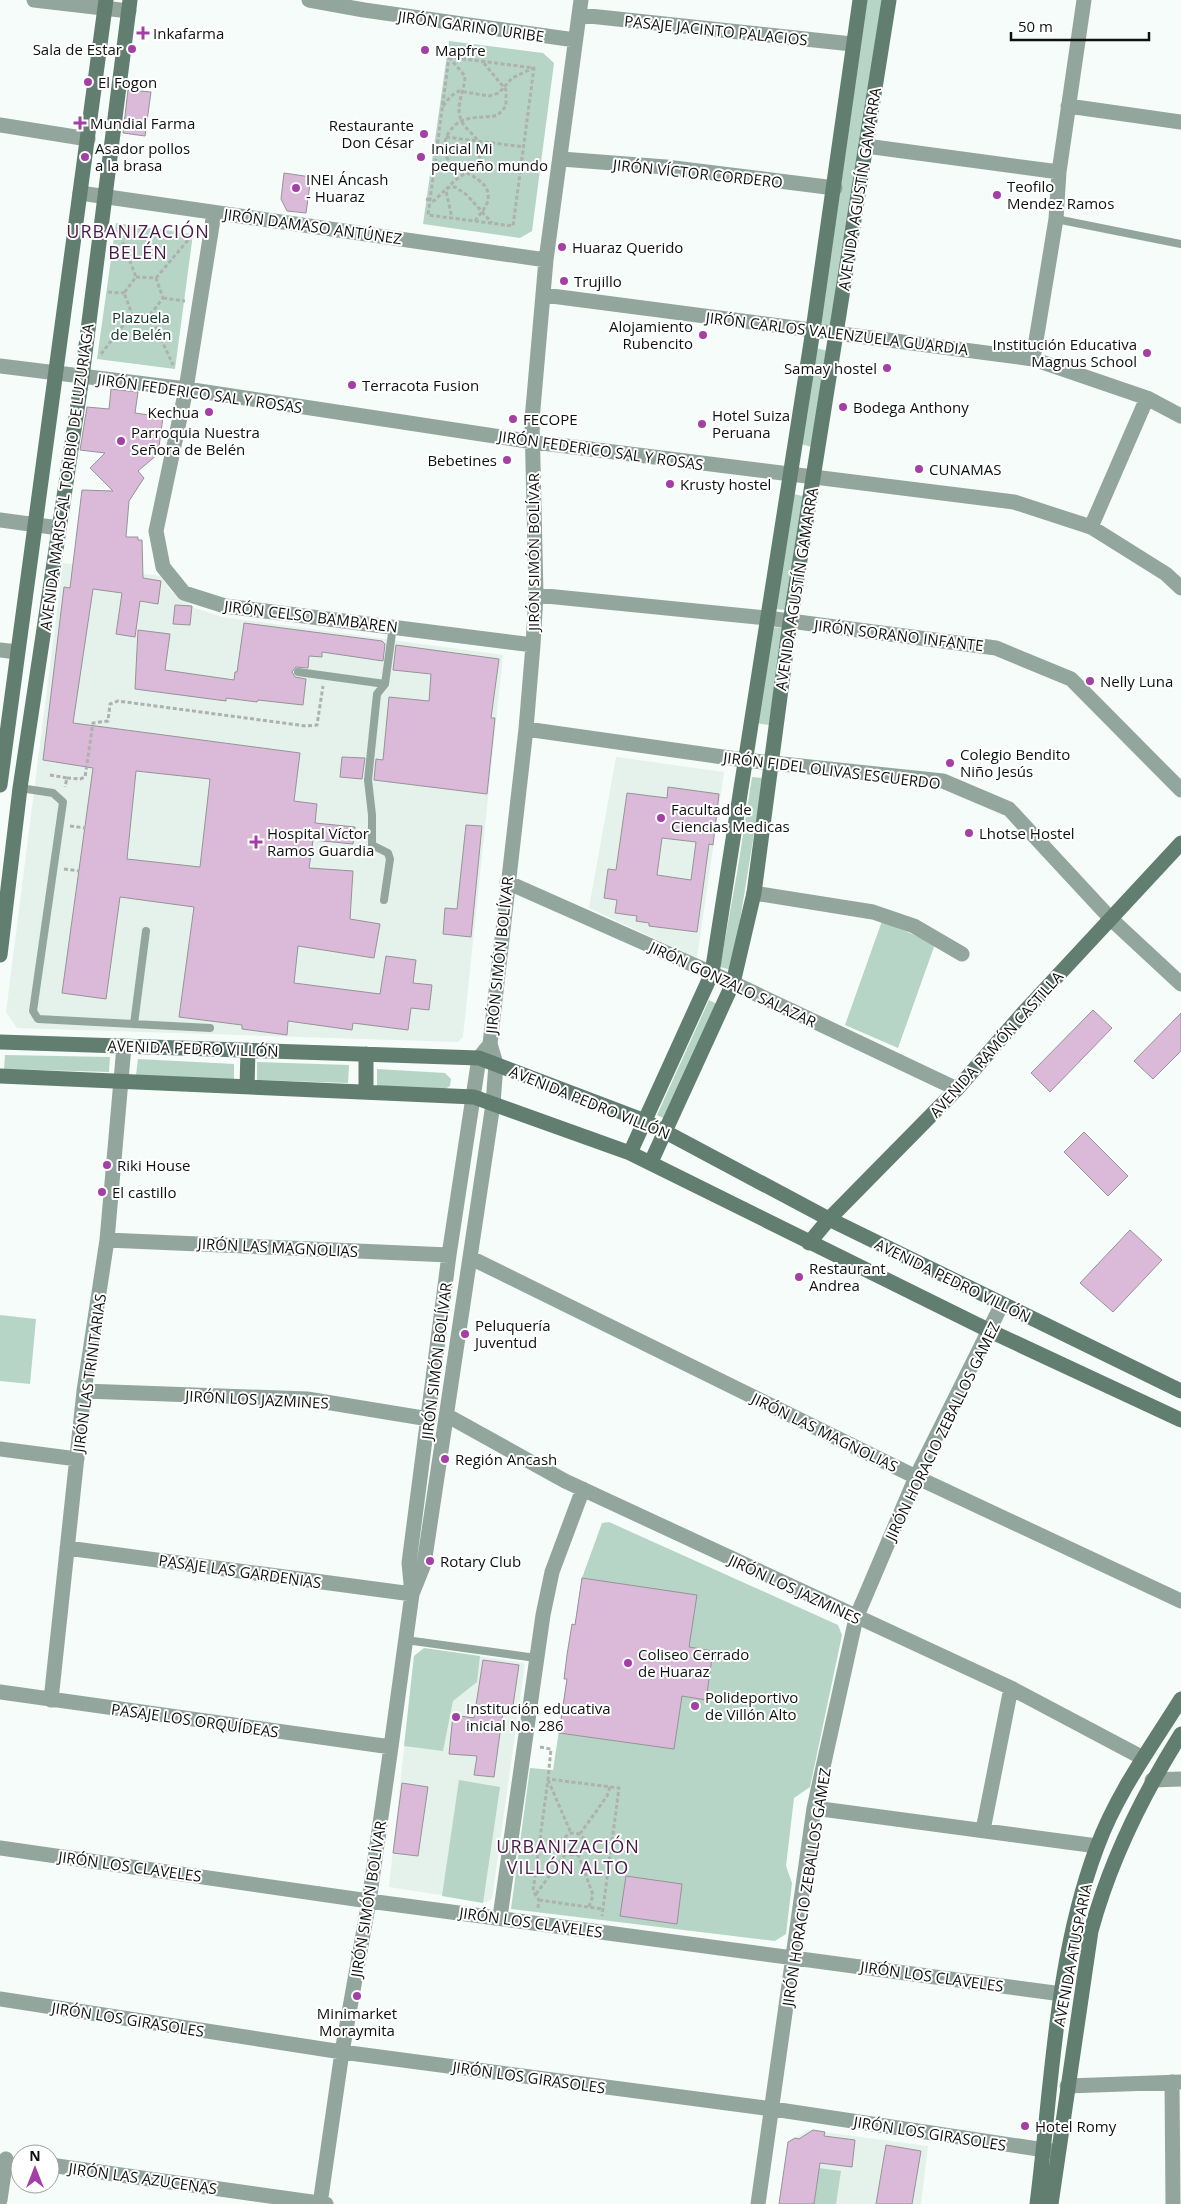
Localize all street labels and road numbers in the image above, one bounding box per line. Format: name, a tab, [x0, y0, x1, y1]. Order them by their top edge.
street label: JIRÓN GARINO URIBE	[395, 6, 545, 46]
street label: PASAJE JACINTO PALACIOS	[623, 10, 809, 50]
street label: AVENIDA AGUSTÍN GAMARRA	[833, 86, 885, 292]
street label: JIRÓN VÍCTOR CORDERO	[610, 154, 784, 192]
street label: JIRÓN DAMASO ANTÚNEZ	[221, 203, 403, 248]
street label: JIRÓN CARLOS VALENZUELA GUARDIA	[703, 307, 970, 359]
street label: AVENIDA MARISCAL TORIBIO DE LUZURIAGA	[35, 322, 98, 632]
street label: JIRÓN FEDERICO SAL Y ROSAS	[94, 368, 304, 417]
street label: JIRÓN FEDERICO SAL Y ROSAS	[495, 425, 705, 474]
street label: JIRÓN SIMÓN BOLÍVAR	[523, 472, 543, 633]
street label: AVENIDA AGUSTÍN GAMARRA	[770, 486, 822, 692]
street label: JIRÓN CELSO BAMBAREN	[221, 595, 399, 637]
street label: JIRÓN SORANO INFANTE	[811, 614, 985, 655]
street label: JIRÓN FIDEL OLIVAS ESCUERDO	[720, 747, 942, 793]
street label: JIRÓN SIMÓN BOLÍVAR	[481, 875, 517, 1037]
street label: JIRÓN GONZALO SALAZAR	[644, 936, 820, 1032]
street label: AVENIDA RAMÓN CASTILLA	[925, 966, 1067, 1121]
street label: AVENIDA PEDRO VILLÓN	[107, 1035, 279, 1061]
street label: AVENIDA PEDRO VILLÓN	[507, 1061, 673, 1143]
street label: JIRÓN LAS MAGNOLIAS	[195, 1233, 359, 1261]
street label: AVENIDA PEDRO VILLÓN	[872, 1233, 1034, 1327]
street label: JIRÓN SIMÓN BOLÍVAR	[416, 1281, 456, 1443]
street label: JIRÓN LAS TRINITARIAS	[68, 1292, 110, 1456]
street label: JIRÓN HORACIO ZEBALLOS GAMEZ	[879, 1318, 1004, 1546]
street label: JIRÓN LOS JAZMINES	[183, 1385, 329, 1413]
street label: JIRÓN LAS MAGNOLIAS	[747, 1387, 901, 1476]
street label: JIRÓN LOS JAZMINES	[724, 1549, 864, 1628]
street label: PASAJE LAS GARDENIAS	[157, 1550, 323, 1592]
street label: PASAJE LOS ORQUÍDEAS	[110, 1698, 280, 1742]
street label: JIRÓN HORACIO ZEBALLOS GAMEZ	[777, 1766, 835, 2010]
street label: JIRÓN SIMÓN BOLÍVAR	[345, 1819, 390, 1981]
street label: JIRÓN LOS CLAVELES	[55, 1846, 203, 1886]
street label: AVENIDA ATUSPARIA	[1048, 1881, 1096, 2028]
street label: JIRÓN LOS CLAVELES	[456, 1902, 604, 1942]
street label: JIRÓN LOS CLAVELES	[857, 1956, 1005, 1996]
street label: JIRÓN LOS GIRASOLES	[48, 1997, 206, 2041]
street label: JIRÓN LOS GIRASOLES	[449, 2056, 607, 2098]
street label: JIRÓN LOS GIRASOLES	[850, 2111, 1008, 2155]
street label: JIRÓN LAS AZUCENAS	[66, 2157, 218, 2198]

